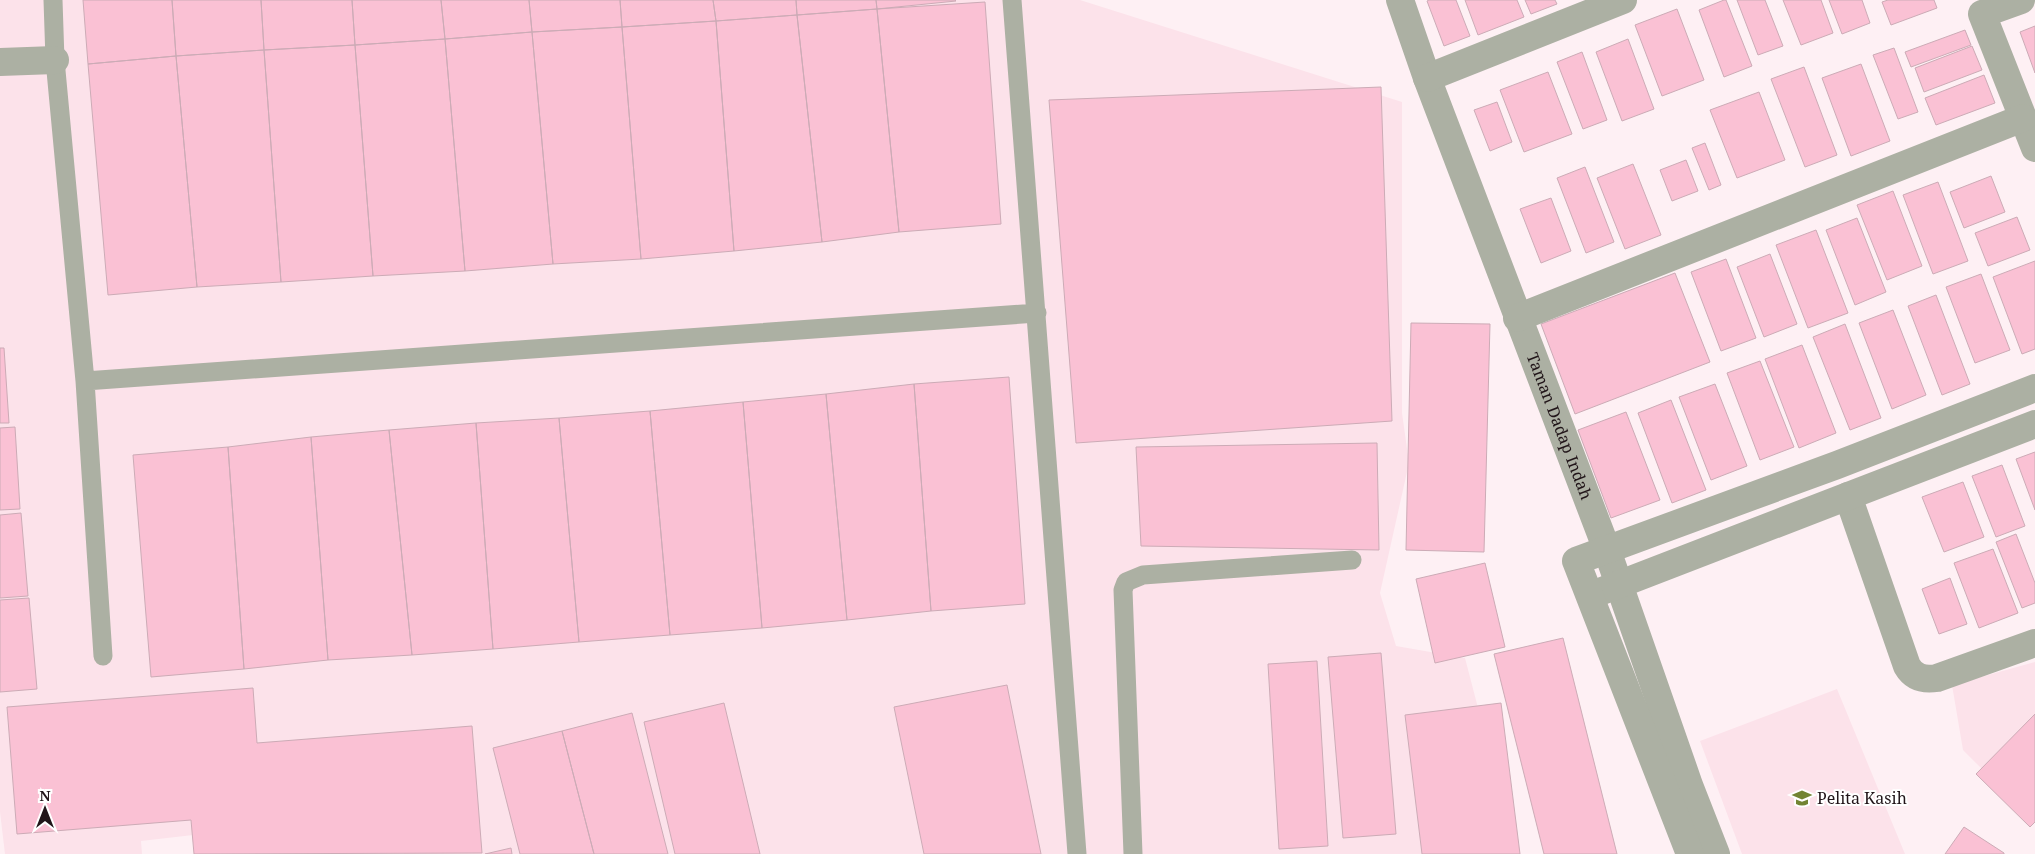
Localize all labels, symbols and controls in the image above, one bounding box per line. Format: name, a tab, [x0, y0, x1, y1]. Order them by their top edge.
street label: Taman Dadap Indah	[1522, 349, 1598, 503]
north arrow	[20, 784, 70, 834]
text: N	[39, 786, 51, 805]
school or university icon: Pelita Kasih	[1791, 787, 1813, 809]
place label: Pelita Kasih	[1817, 787, 1907, 809]

